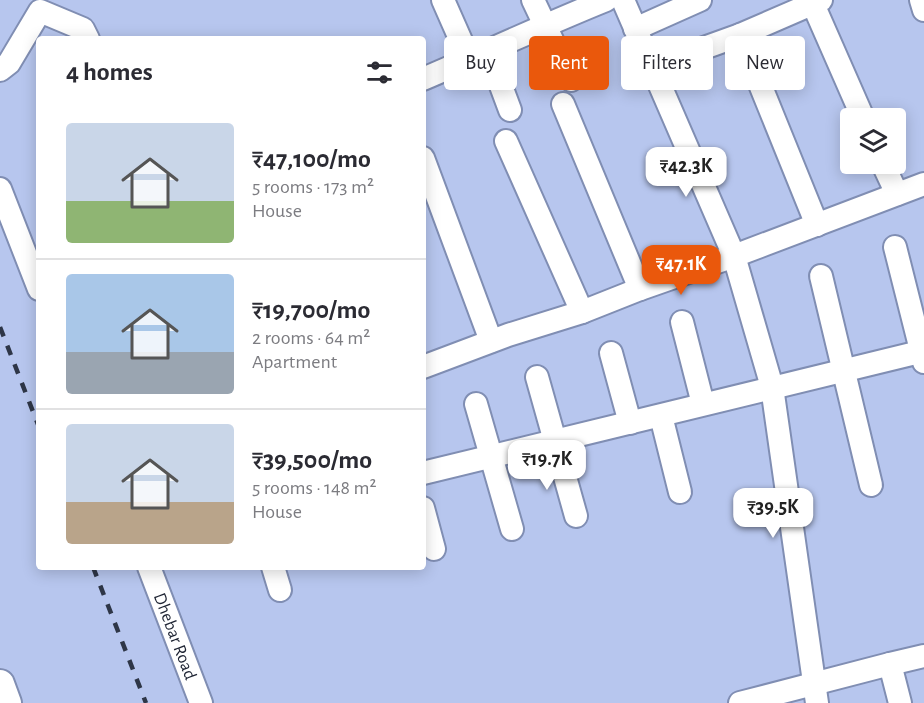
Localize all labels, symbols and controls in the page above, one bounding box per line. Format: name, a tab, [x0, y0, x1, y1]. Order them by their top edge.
chip: Buy	[444, 36, 517, 90]
chip: Rent	[529, 36, 609, 90]
chip: Filters	[621, 36, 713, 90]
chip: New	[725, 36, 805, 90]
icon: filters	[363, 56, 396, 89]
text: 4 homes	[66, 59, 153, 85]
map controls	[840, 108, 906, 174]
button: layers	[840, 108, 906, 174]
text: ₹47,100/mo	[252, 146, 371, 172]
icon: home	[114, 147, 186, 219]
pin: ₹42.3K	[637, 147, 735, 198]
text: ₹42.3K	[660, 156, 712, 176]
text: 5 rooms · 173 m²	[252, 177, 374, 197]
text: House	[252, 201, 302, 221]
pin: ₹47.1K	[632, 245, 730, 296]
text: ₹47.1K	[656, 254, 706, 274]
text: ₹19,700/mo	[252, 297, 370, 323]
icon: home	[114, 298, 186, 370]
text: 2 rooms · 64 m²	[252, 328, 370, 348]
text: Apartment	[252, 352, 337, 372]
pin: ₹19.7K	[498, 440, 596, 491]
text: ₹39,500/mo	[252, 447, 372, 473]
icon: home	[114, 448, 186, 520]
text: ₹19.7K	[522, 449, 572, 469]
text: 5 rooms · 148 m²	[252, 478, 376, 498]
pin: ₹39.5K	[724, 488, 822, 539]
text: ₹39.5K	[747, 497, 799, 517]
text: House	[252, 502, 302, 522]
street label: Dhebar Road	[150, 591, 199, 682]

